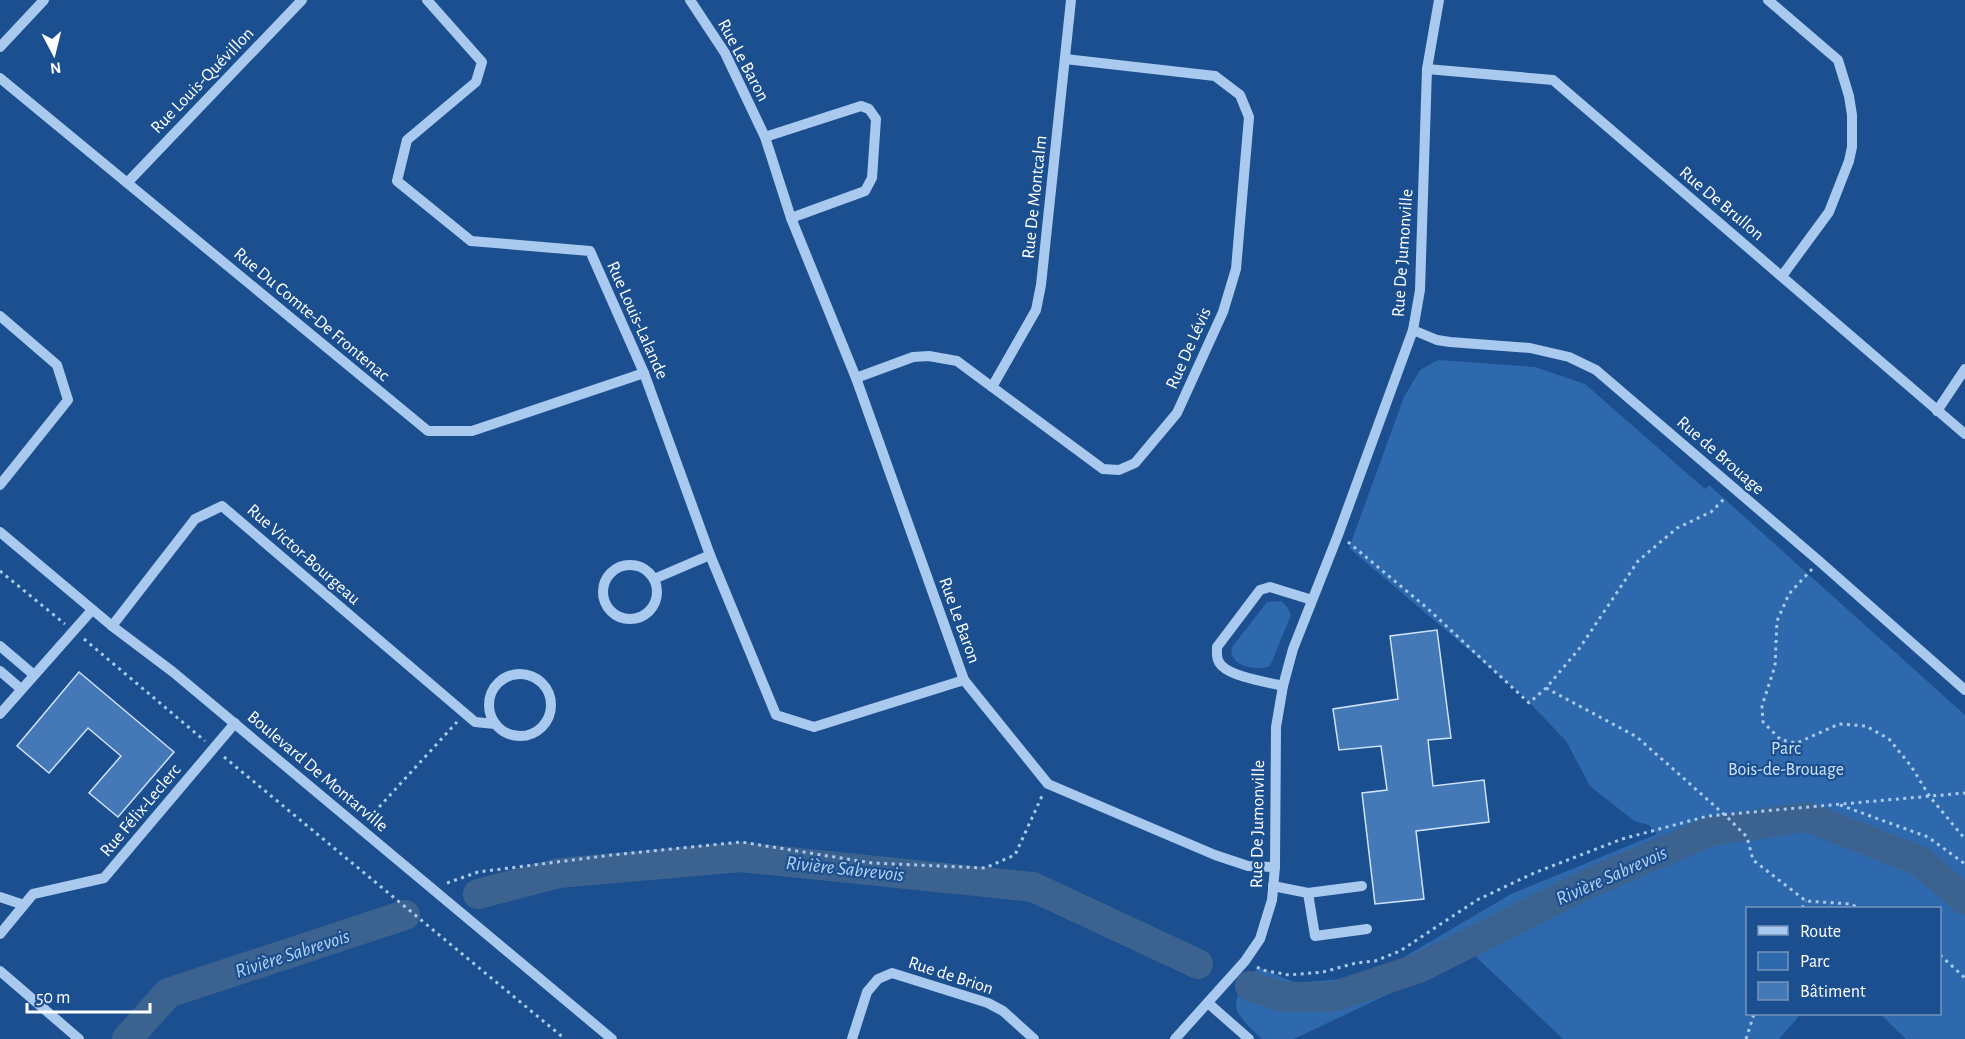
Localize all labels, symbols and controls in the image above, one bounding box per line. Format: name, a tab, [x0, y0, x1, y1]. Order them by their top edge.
street label: Rue Le Baron	[714, 16, 772, 104]
north arrow	[24, 24, 84, 84]
street label: Rue Louis-Quévillon	[148, 24, 258, 137]
text: N	[49, 59, 62, 77]
street label: Rue De Montcalm	[1020, 134, 1050, 260]
street label: Rue De Brullon	[1676, 163, 1767, 244]
street label: Rue De Jumonville	[1390, 188, 1416, 318]
street label: Rue Du Comte-De Frontenac	[230, 245, 393, 385]
street label: Rue Louis-Lalande	[603, 259, 671, 382]
street label: Rue De Lévis	[1163, 305, 1215, 392]
street label: Rue de Brouage	[1673, 413, 1768, 498]
street label: Rue Victor-Bourgeau	[243, 501, 363, 609]
street label: Rue Le Baron	[935, 575, 983, 666]
street label: Boulevard De Montarville	[244, 708, 391, 836]
park label: Parc Bois-de-Brouage	[1728, 740, 1844, 779]
street label: Rue De Jumonville	[1248, 760, 1268, 888]
street label: Rue Félix-Leclerc	[97, 761, 185, 860]
water label: Rivière Sabrevois	[1553, 842, 1670, 909]
water label: Rivière Sabrevois	[785, 853, 906, 885]
legend	[1746, 907, 1941, 1015]
text: Route	[1800, 923, 1841, 941]
water label: Rivière Sabrevois	[233, 926, 353, 982]
text: Parc	[1800, 953, 1830, 971]
street label: Rue de Brion	[906, 954, 995, 998]
scale bar	[27, 976, 150, 1014]
text: Bâtiment	[1800, 983, 1866, 1001]
text: 50 m	[36, 989, 70, 1007]

